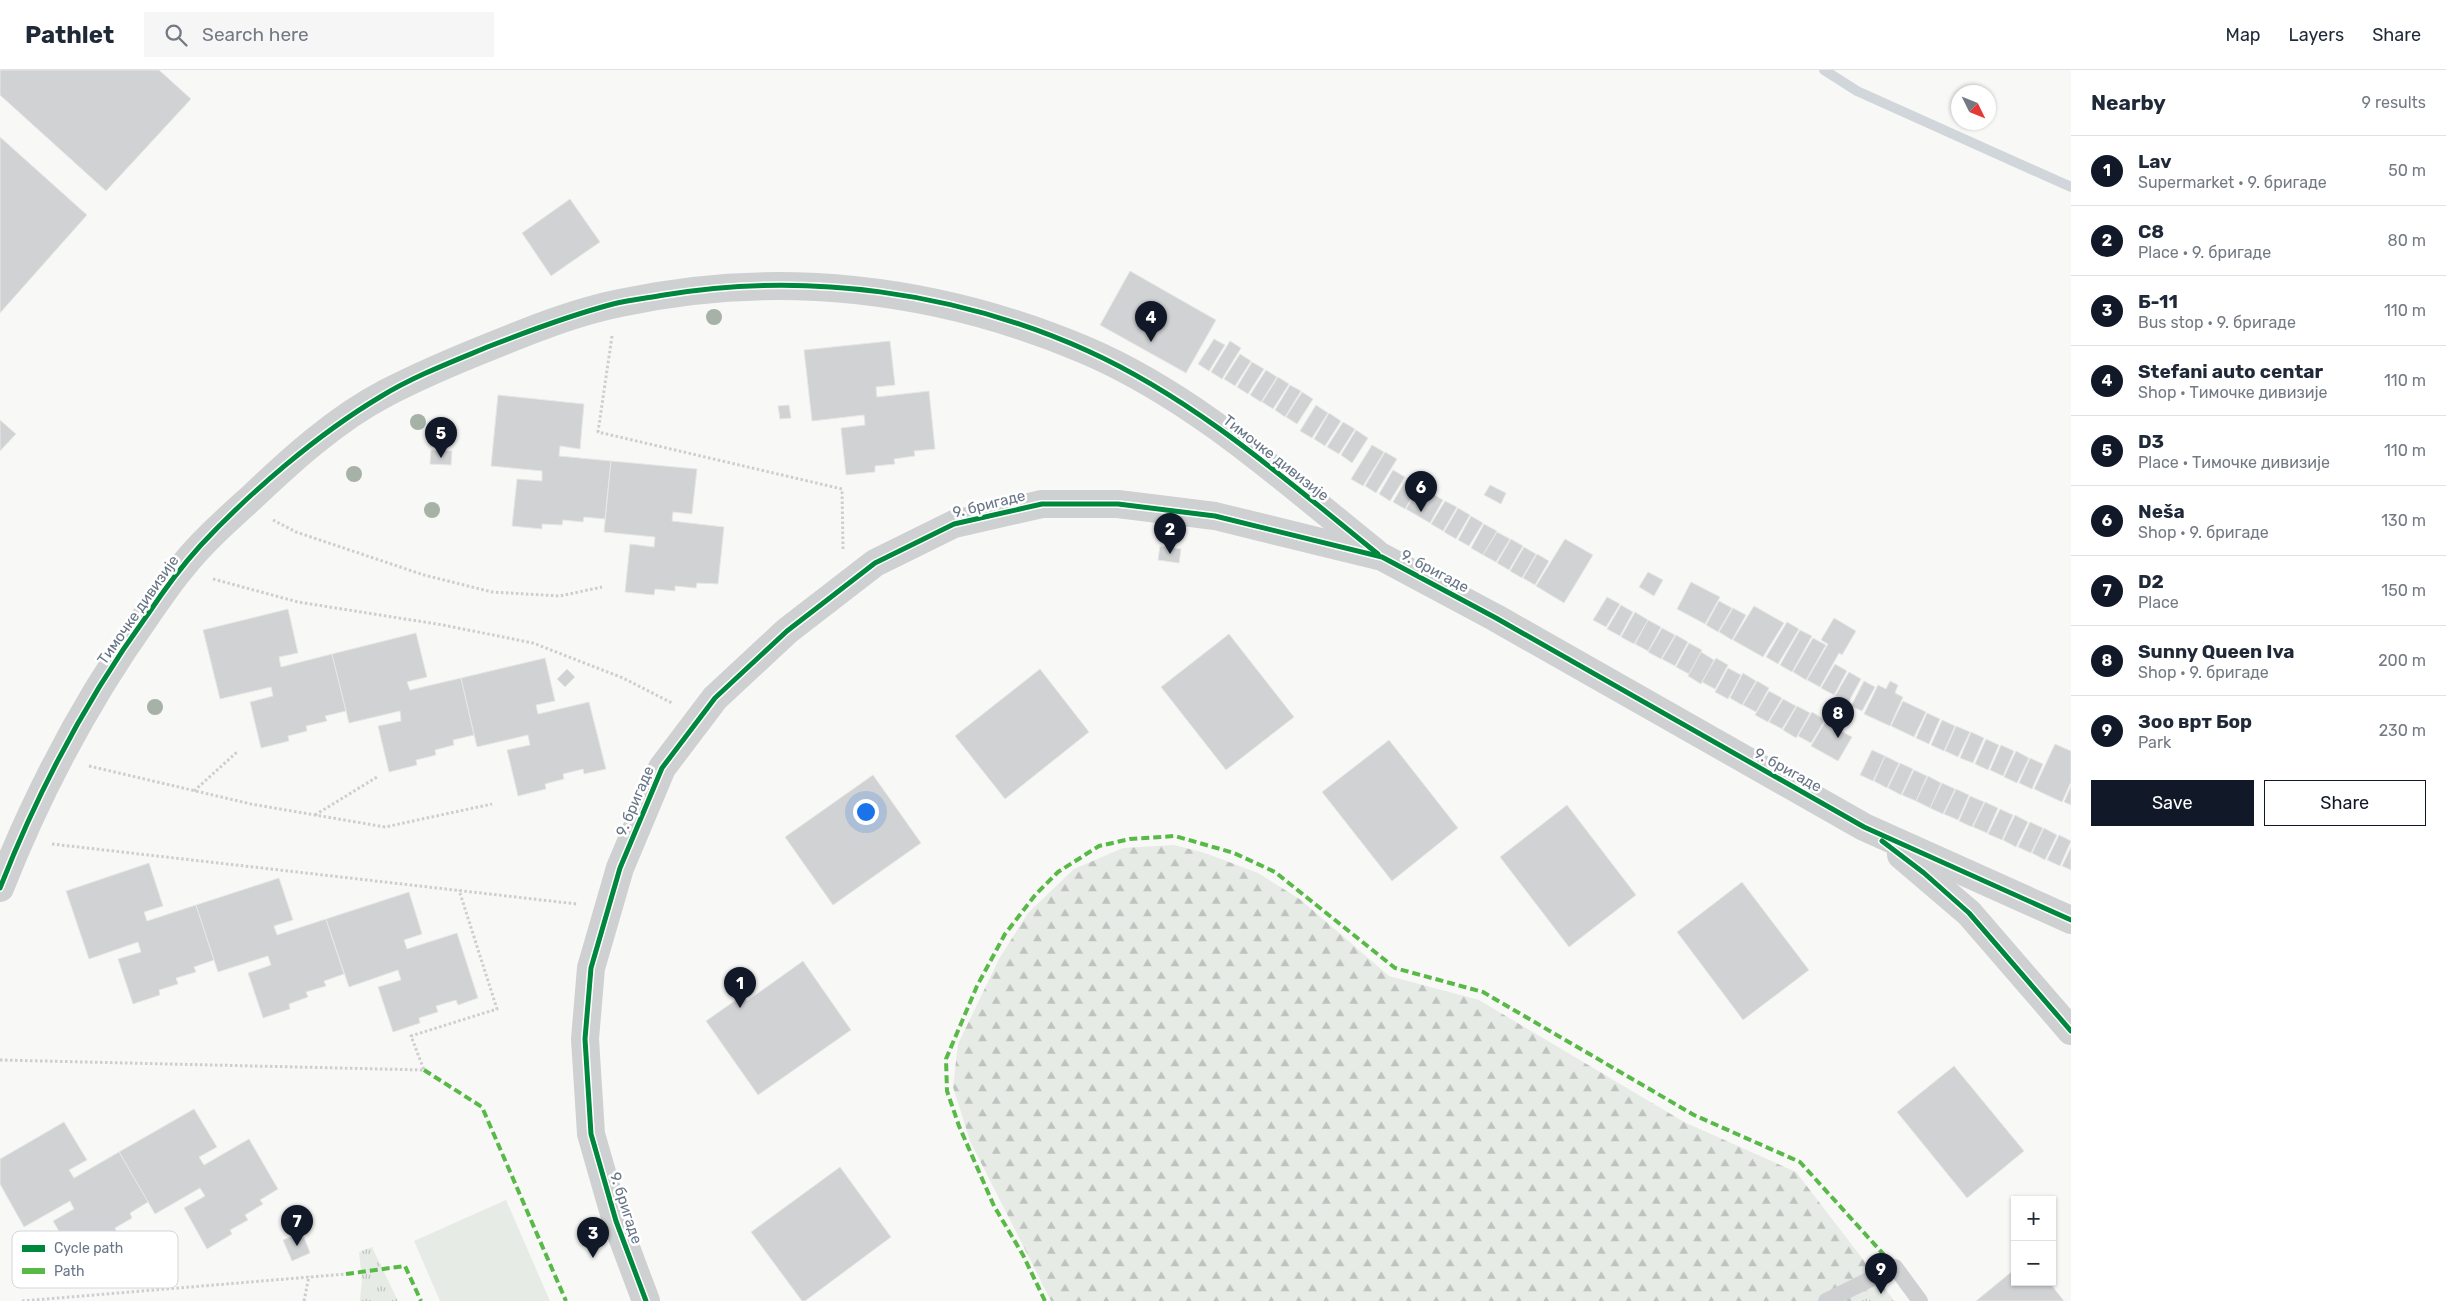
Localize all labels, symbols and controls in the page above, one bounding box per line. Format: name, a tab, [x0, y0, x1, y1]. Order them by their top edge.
search box	[144, 12, 494, 57]
text: Pathlet	[25, 21, 114, 49]
icon: search	[162, 21, 190, 49]
text: Search here	[202, 23, 309, 46]
text: Map	[2226, 24, 2261, 46]
text: Layers	[2289, 24, 2344, 46]
text: Share	[2372, 24, 2421, 46]
north arrow	[1951, 85, 1996, 130]
text: Nearby	[2091, 90, 2166, 115]
text: 9 results	[2362, 93, 2426, 112]
text: Lav	[2138, 150, 2172, 173]
text: 1	[2103, 161, 2111, 180]
text: 50 m	[2388, 161, 2426, 180]
text: Supermarket · 9. бригаде	[2138, 173, 2327, 192]
text: C8	[2138, 220, 2164, 243]
text: 2	[2102, 231, 2112, 250]
text: 80 m	[2388, 231, 2426, 250]
text: Place · 9. бригаде	[2138, 243, 2271, 262]
text: Б-11	[2138, 290, 2178, 313]
pin: 4	[1135, 301, 1167, 342]
text: 3	[2102, 301, 2112, 320]
text: 110 m	[2384, 301, 2426, 320]
text: Bus stop · 9. бригаде	[2138, 313, 2296, 332]
text: Stefani auto centar	[2138, 360, 2323, 383]
text: 4	[2102, 371, 2112, 390]
text: 110 m	[2384, 371, 2426, 390]
text: Shop · Тимочке дивизије	[2138, 383, 2328, 402]
street label: Тимочке дивизије	[1219, 411, 1333, 505]
pin: 5	[425, 417, 457, 458]
text: D3	[2138, 430, 2164, 453]
text: 5	[2102, 441, 2112, 460]
text: 110 m	[2384, 441, 2426, 460]
text: Place · Тимочке дивизије	[2138, 453, 2330, 472]
pin: 6	[1405, 471, 1437, 512]
street label: 9. бригаде	[951, 486, 1027, 522]
text: Neša	[2138, 500, 2185, 523]
text: 6	[2102, 511, 2112, 530]
text: 130 m	[2381, 511, 2426, 530]
pin: 2	[1154, 513, 1186, 554]
text: Shop · 9. бригаде	[2138, 523, 2269, 542]
street label: 9. бригаде	[1398, 546, 1472, 596]
street label: Тимочке дивизије	[94, 552, 182, 668]
text: D2	[2138, 570, 2164, 593]
text: 7	[2102, 581, 2112, 600]
text: 150 m	[2381, 581, 2426, 600]
text: Place	[2138, 593, 2179, 612]
text: Sunny Queen Iva	[2138, 640, 2295, 663]
text: 8	[2102, 651, 2112, 670]
text: 200 m	[2378, 651, 2426, 670]
text: Shop · 9. бригаде	[2138, 663, 2269, 682]
pin: 8	[1822, 697, 1854, 738]
text: Зоо врт Бор	[2138, 710, 2252, 733]
text: 9	[2102, 721, 2112, 740]
text: 230 m	[2379, 721, 2426, 740]
text: Park	[2138, 733, 2171, 752]
street label: 9. бригаде	[1751, 744, 1825, 796]
street label: 9. бригаде	[612, 763, 658, 839]
button: Save	[2091, 780, 2254, 826]
button: Share	[2264, 780, 2426, 826]
your location	[853, 799, 879, 825]
pin: 1	[724, 967, 756, 1008]
street label: 9. бригаде	[606, 1170, 646, 1246]
map controls	[2011, 1196, 2056, 1286]
button: +	[2011, 1196, 2056, 1241]
pin: 7	[281, 1205, 313, 1246]
pin: 3	[577, 1217, 609, 1258]
legend	[12, 1231, 178, 1288]
text: Cycle path	[54, 1240, 123, 1257]
button: −	[2011, 1241, 2056, 1286]
pin: 9	[1865, 1253, 1897, 1294]
text: Path	[54, 1263, 85, 1280]

